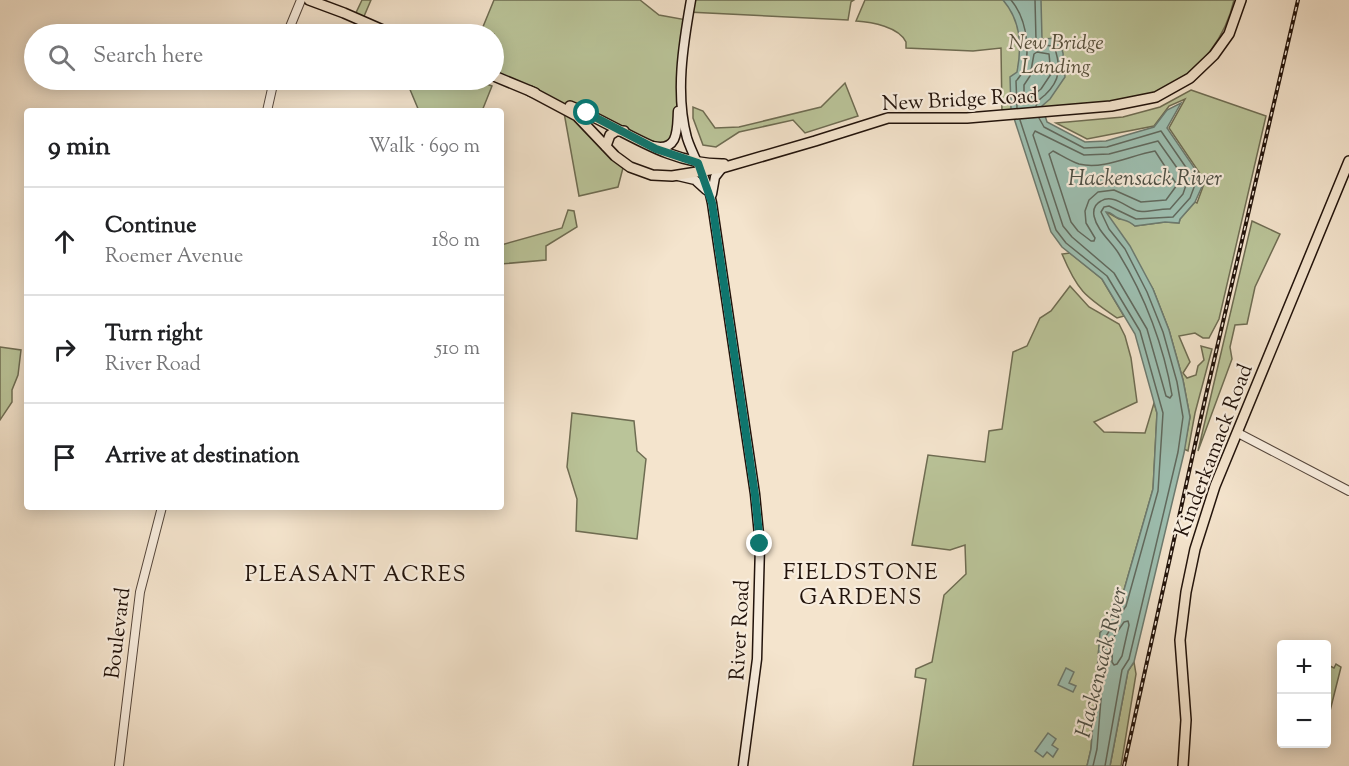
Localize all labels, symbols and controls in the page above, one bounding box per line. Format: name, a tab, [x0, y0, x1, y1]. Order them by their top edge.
search box	[24, 24, 504, 90]
park label: New Bridge Landing	[1008, 29, 1104, 83]
icon: search	[45, 41, 78, 74]
text: Search here	[93, 41, 203, 73]
street label: New Bridge Road	[881, 82, 1039, 120]
route start	[573, 99, 599, 125]
text: 9 min	[48, 129, 110, 166]
text: Walk · 690 m	[368, 133, 480, 162]
water label: Hackensack River	[1068, 164, 1222, 196]
text: Continue	[105, 211, 196, 243]
icon: ahead	[48, 225, 81, 258]
text: 180 m	[432, 227, 480, 256]
text: Roemer Avenue	[105, 243, 243, 272]
text: Turn right	[105, 319, 202, 351]
icon: right	[48, 333, 81, 366]
text: 510 m	[435, 335, 480, 364]
text: River Road	[105, 351, 201, 380]
street label: Kinderkamack Road	[1168, 360, 1262, 542]
icon: arrive	[48, 441, 81, 474]
text: Arrive at destination	[105, 441, 300, 473]
route end	[746, 530, 772, 556]
district label: FIELDSTONE GARDENS	[783, 558, 939, 615]
district label: PLEASANT ACRES	[245, 560, 467, 592]
street label: River Road	[723, 579, 759, 681]
water label: Hackensack River	[1069, 584, 1137, 741]
street label: Boulevard	[98, 586, 139, 681]
map controls	[1277, 640, 1331, 748]
button: +	[1277, 640, 1331, 694]
button: −	[1277, 694, 1331, 748]

